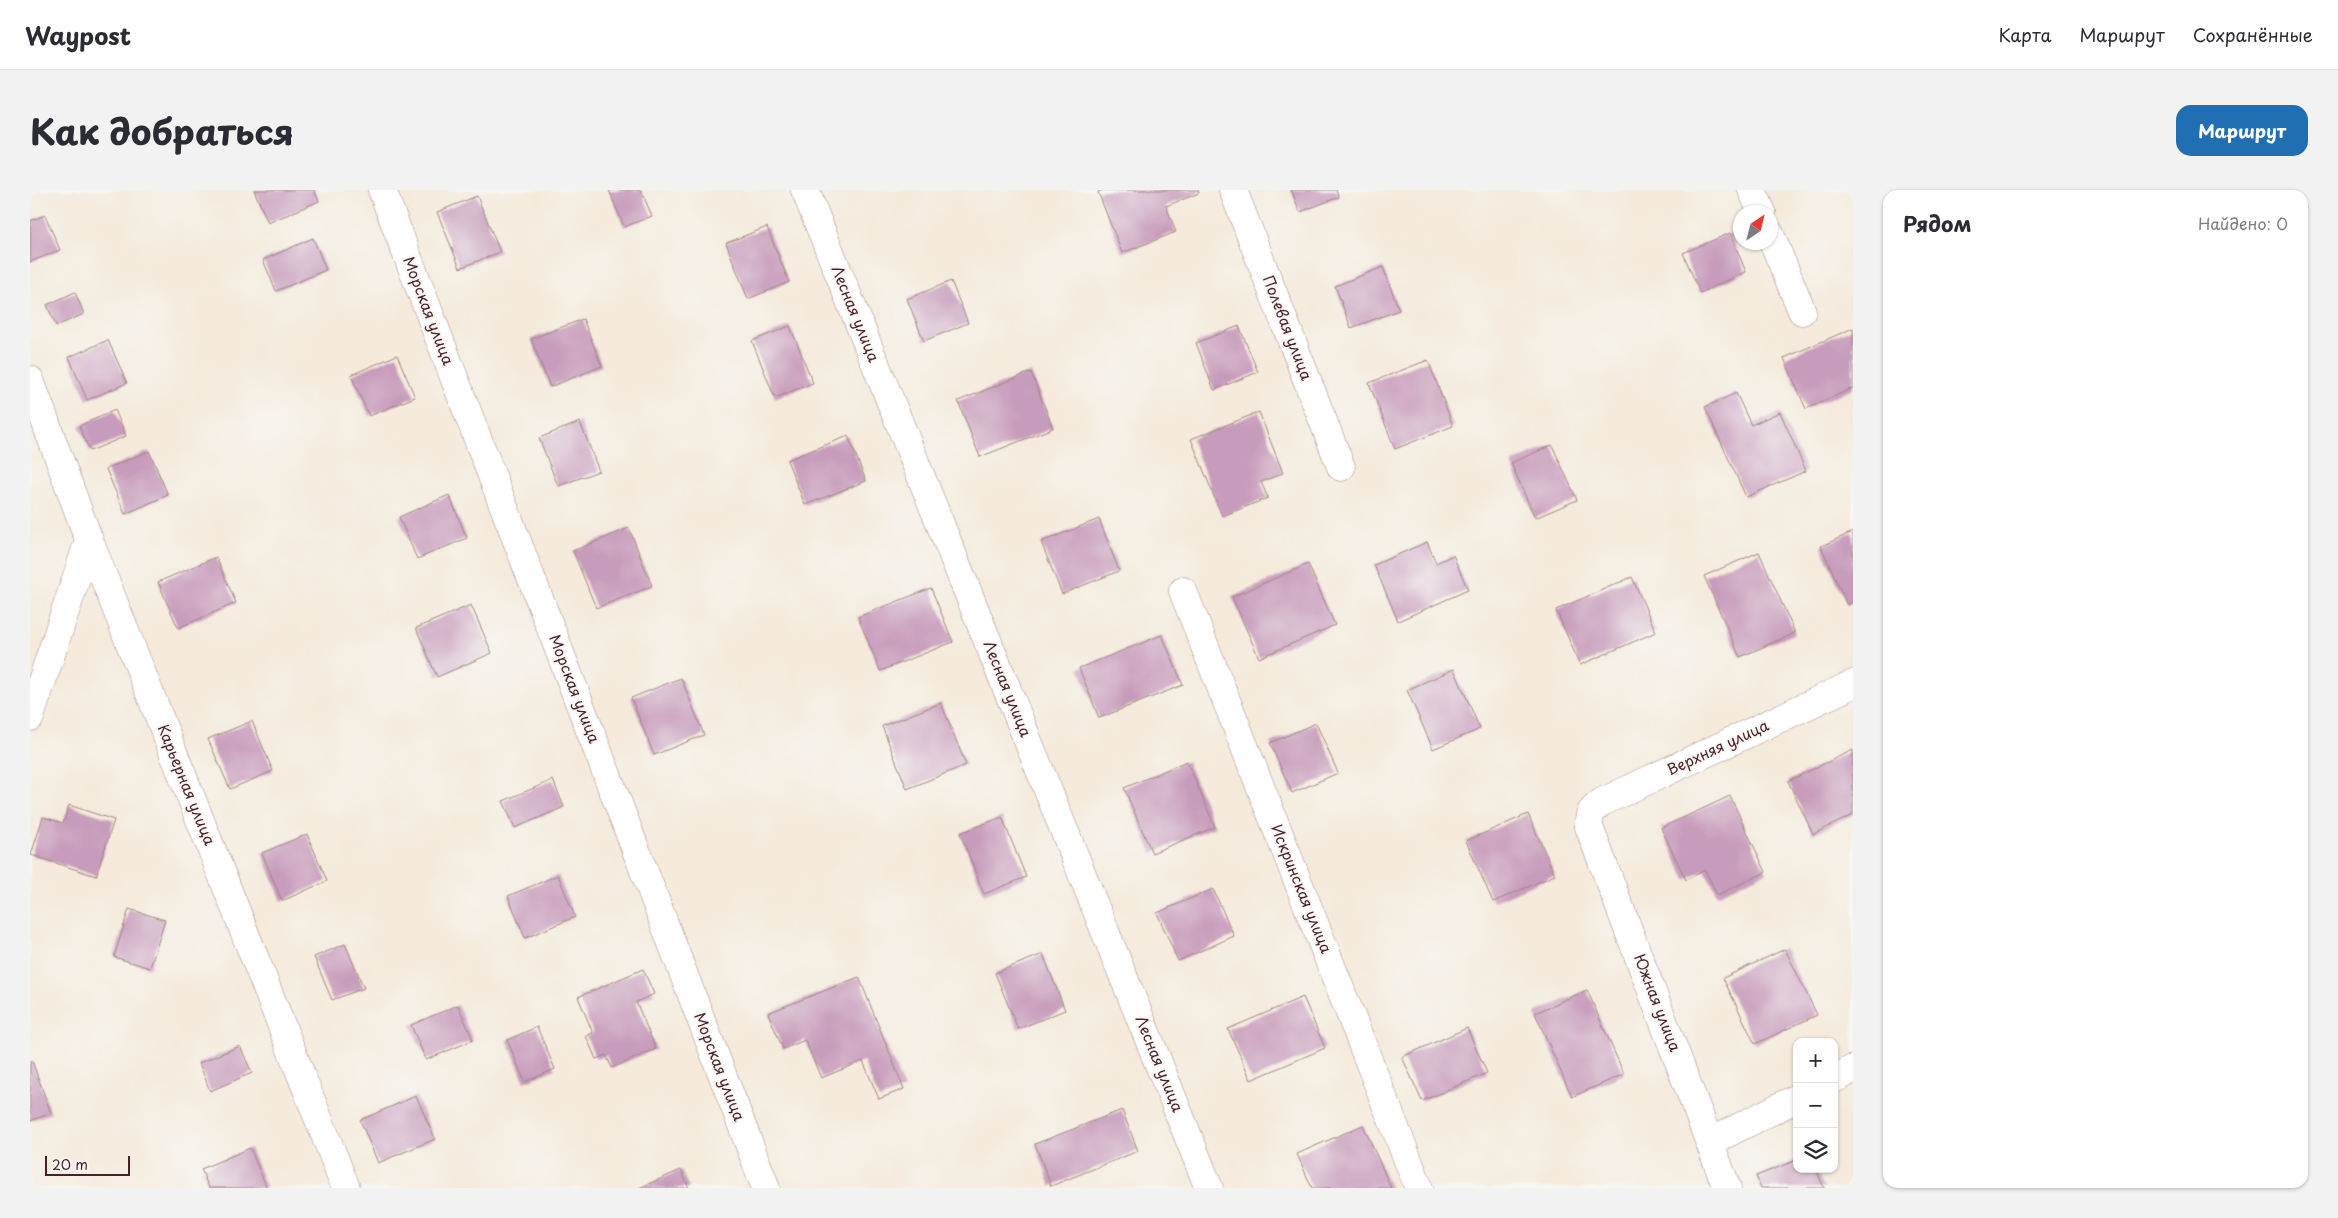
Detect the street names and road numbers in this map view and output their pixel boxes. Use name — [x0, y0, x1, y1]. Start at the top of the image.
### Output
street label: Морская улица — [398, 253, 461, 369]
street label: Лесная улица — [827, 262, 886, 366]
street label: Полевая улица — [1258, 272, 1319, 384]
street label: Морская улица — [544, 631, 607, 747]
street label: Лесная улица — [979, 637, 1038, 741]
street label: Верхняя улица — [1663, 713, 1773, 780]
street label: Карьерная улица — [153, 721, 222, 849]
street label: Искринская улица — [1266, 820, 1339, 957]
street label: Южная улица — [1629, 950, 1688, 1055]
street label: Морская улица — [689, 1009, 752, 1125]
street label: Лесная улица — [1131, 1012, 1190, 1116]

